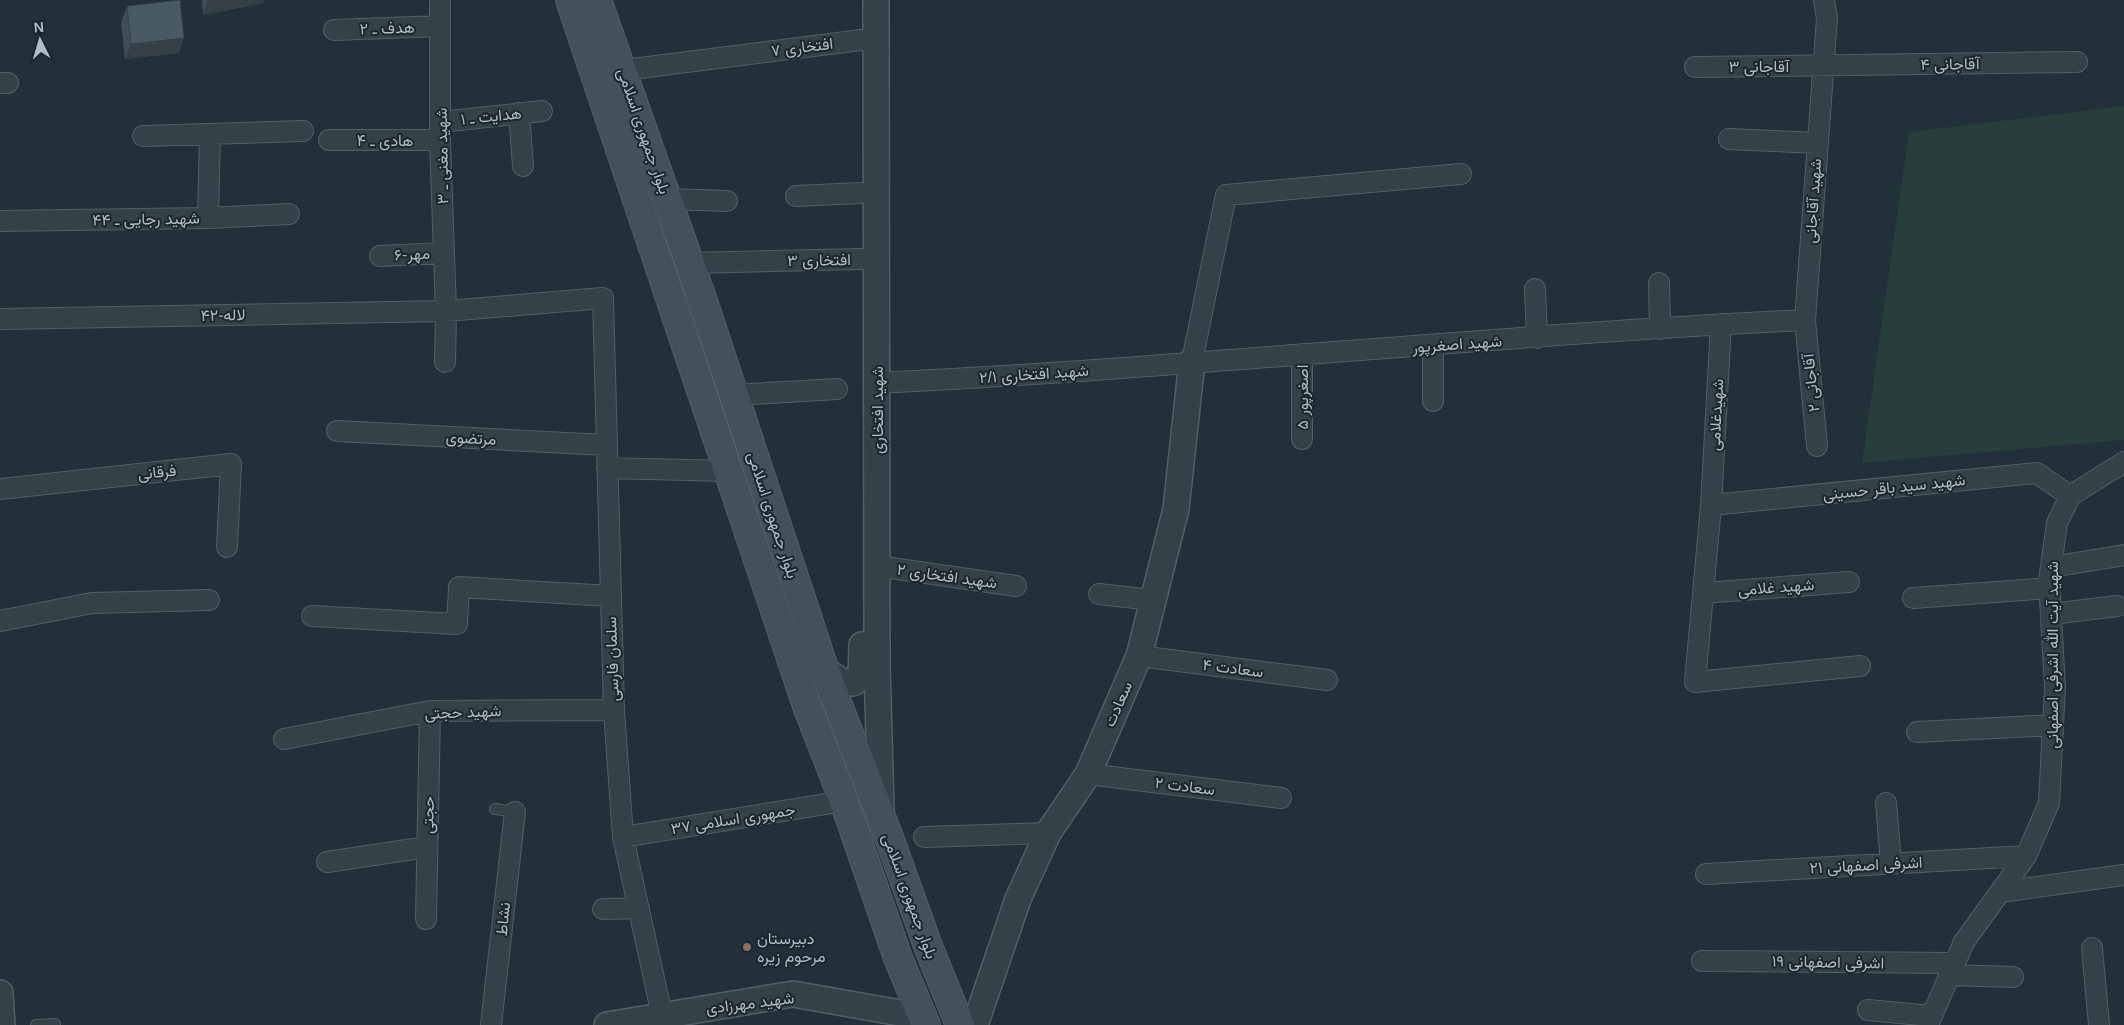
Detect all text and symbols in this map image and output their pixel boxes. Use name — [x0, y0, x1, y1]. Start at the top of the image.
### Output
north arrow — [15, 15, 65, 65]
text: N — [33, 19, 45, 35]
street label: هدف ـ ۲ — [359, 19, 415, 37]
street label: افتخاری ۷ — [770, 35, 834, 61]
street label: آقاجانی ۴ — [1920, 55, 1981, 75]
street label: آقاجانی ۳ — [1729, 58, 1791, 77]
street label: بلوار جمهوری اسلامی — [613, 66, 674, 197]
street label: هدایت ـ ۱ — [460, 104, 522, 129]
street label: شهید مغنی ـ ۳ — [433, 107, 453, 204]
street label: هادی ـ ۴ — [357, 132, 413, 151]
street label: شهید آقاجانی — [1802, 158, 1826, 244]
street label: شهید رجایی ـ ۴۴ — [92, 210, 200, 230]
street label: مهر-۶ — [394, 245, 430, 265]
street label: افتخاری ۳ — [787, 251, 851, 271]
street label: لاله-۴۲ — [200, 306, 246, 324]
street label: شهید اصغرپور — [1410, 332, 1503, 359]
street label: آقاجانی ۲ — [1799, 352, 1824, 413]
street label: شهید افتخاری ۲/۱ — [979, 362, 1090, 388]
street label: اصغرپور ۵ — [1294, 365, 1314, 429]
street label: شهید افتخاری — [869, 366, 888, 454]
street label: شهیدغلامی — [1706, 379, 1728, 452]
street label: مرتضوی — [445, 428, 497, 450]
street label: بلوار جمهوری اسلامی — [743, 450, 801, 581]
street label: فرقانی — [137, 462, 177, 484]
street label: شهید سید باقر حسینی — [1822, 471, 1966, 505]
street label: شهید افتخاری ۲ — [896, 561, 998, 593]
street label: شهید آیت الله اشرفی اصفهانی — [2043, 561, 2063, 749]
street label: شهید غلامی — [1737, 576, 1815, 600]
street label: سلمان فارسی — [602, 616, 624, 702]
street label: سعادت ۴ — [1202, 656, 1264, 680]
street label: سعادت — [1101, 679, 1135, 729]
street label: شهید حجتی — [424, 702, 502, 724]
street label: سعادت ۲ — [1154, 774, 1216, 798]
street label: حجتی — [419, 796, 439, 834]
street label: جمهوری اسلامی ۳۷ — [670, 801, 797, 839]
street label: بلوار جمهوری اسلامی — [878, 831, 941, 962]
street label: اشرفی اصفهانی ۲۱ — [1809, 854, 1923, 878]
street label: نشاط — [493, 901, 513, 937]
place label: دبیرستان مرحوم زیره — [757, 930, 826, 967]
marker: دبیرستان مرحوم زیره — [741, 941, 753, 953]
street label: اشرفی اصفهانی ۱۹ — [1772, 953, 1884, 973]
street label: شهید مهرزادی — [705, 989, 795, 1019]

